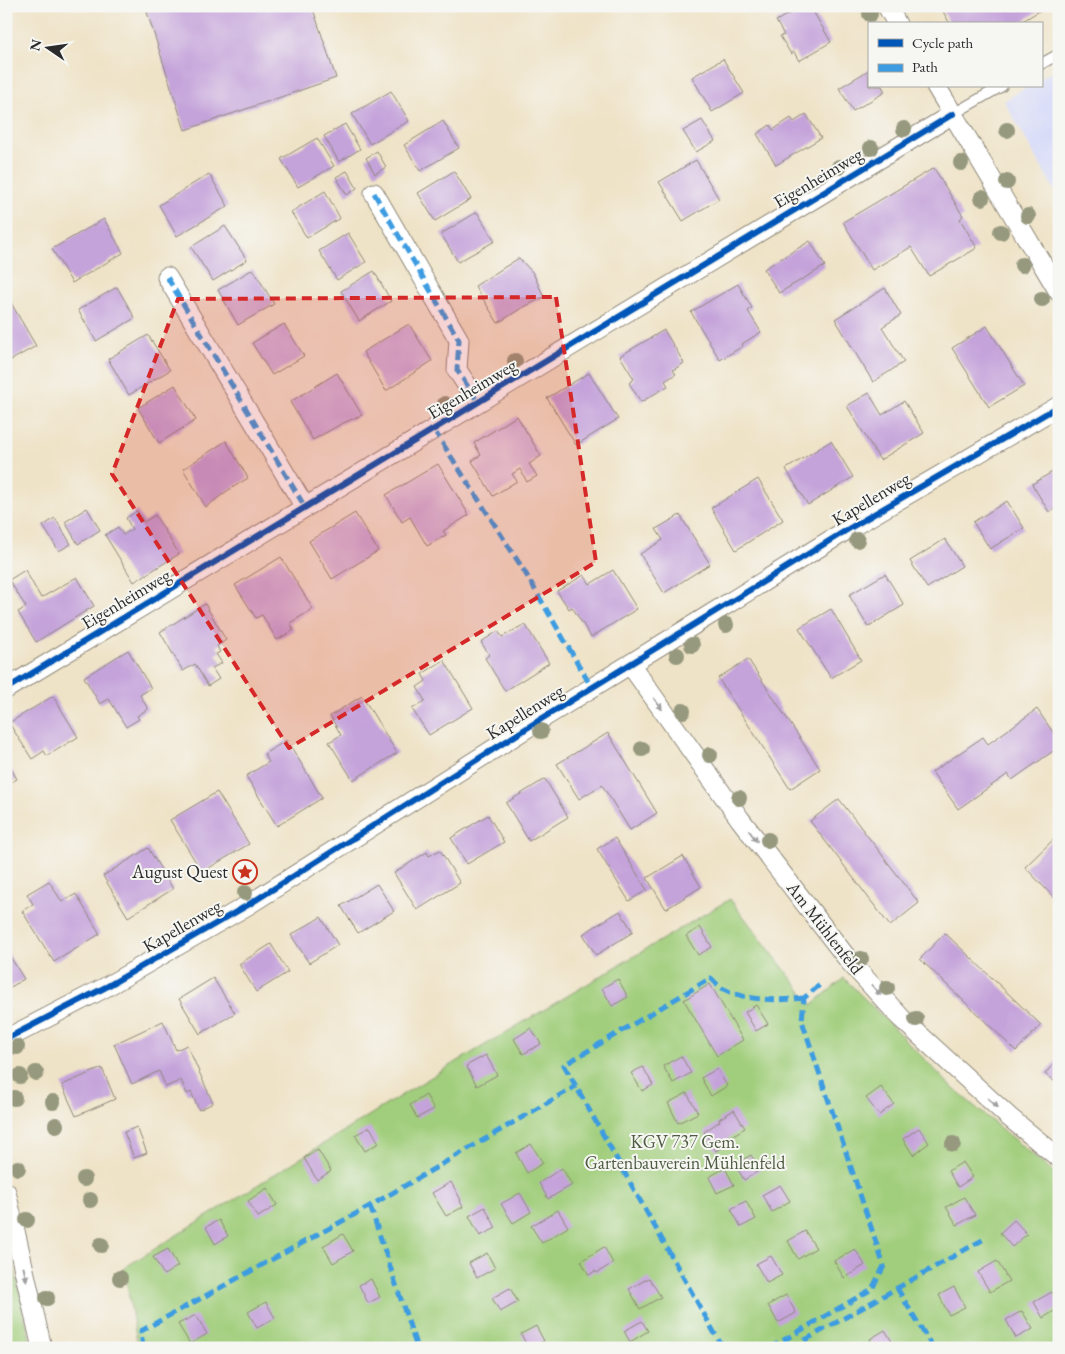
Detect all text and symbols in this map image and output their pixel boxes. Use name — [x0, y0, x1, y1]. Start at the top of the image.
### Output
north arrow — [22, 22, 72, 72]
legend — [868, 22, 1042, 88]
text: Cycle path — [912, 33, 974, 52]
text: N — [25, 37, 46, 53]
text: Path — [912, 57, 938, 76]
street label: Eigenheimweg — [769, 142, 867, 213]
street label: Eigenheimweg — [423, 353, 521, 424]
street label: Kapellenweg — [827, 466, 914, 531]
street label: Eigenheimweg — [77, 563, 175, 634]
street label: Kapellenweg — [482, 679, 568, 744]
one-way arrow — [653, 697, 663, 711]
one-way arrow — [748, 829, 759, 842]
place icon: August Quest — [232, 859, 258, 885]
place label: August Quest — [131, 860, 228, 883]
street label: Am Mühlenfeld — [781, 876, 869, 979]
street label: Kapellenweg — [138, 894, 225, 957]
one-way arrow — [870, 984, 882, 996]
one-way arrow — [987, 1097, 999, 1109]
park label: KGV 737 Gem. Gartenbauverein Mühlenfeld — [585, 1130, 786, 1174]
one-way arrow — [21, 1266, 29, 1282]

